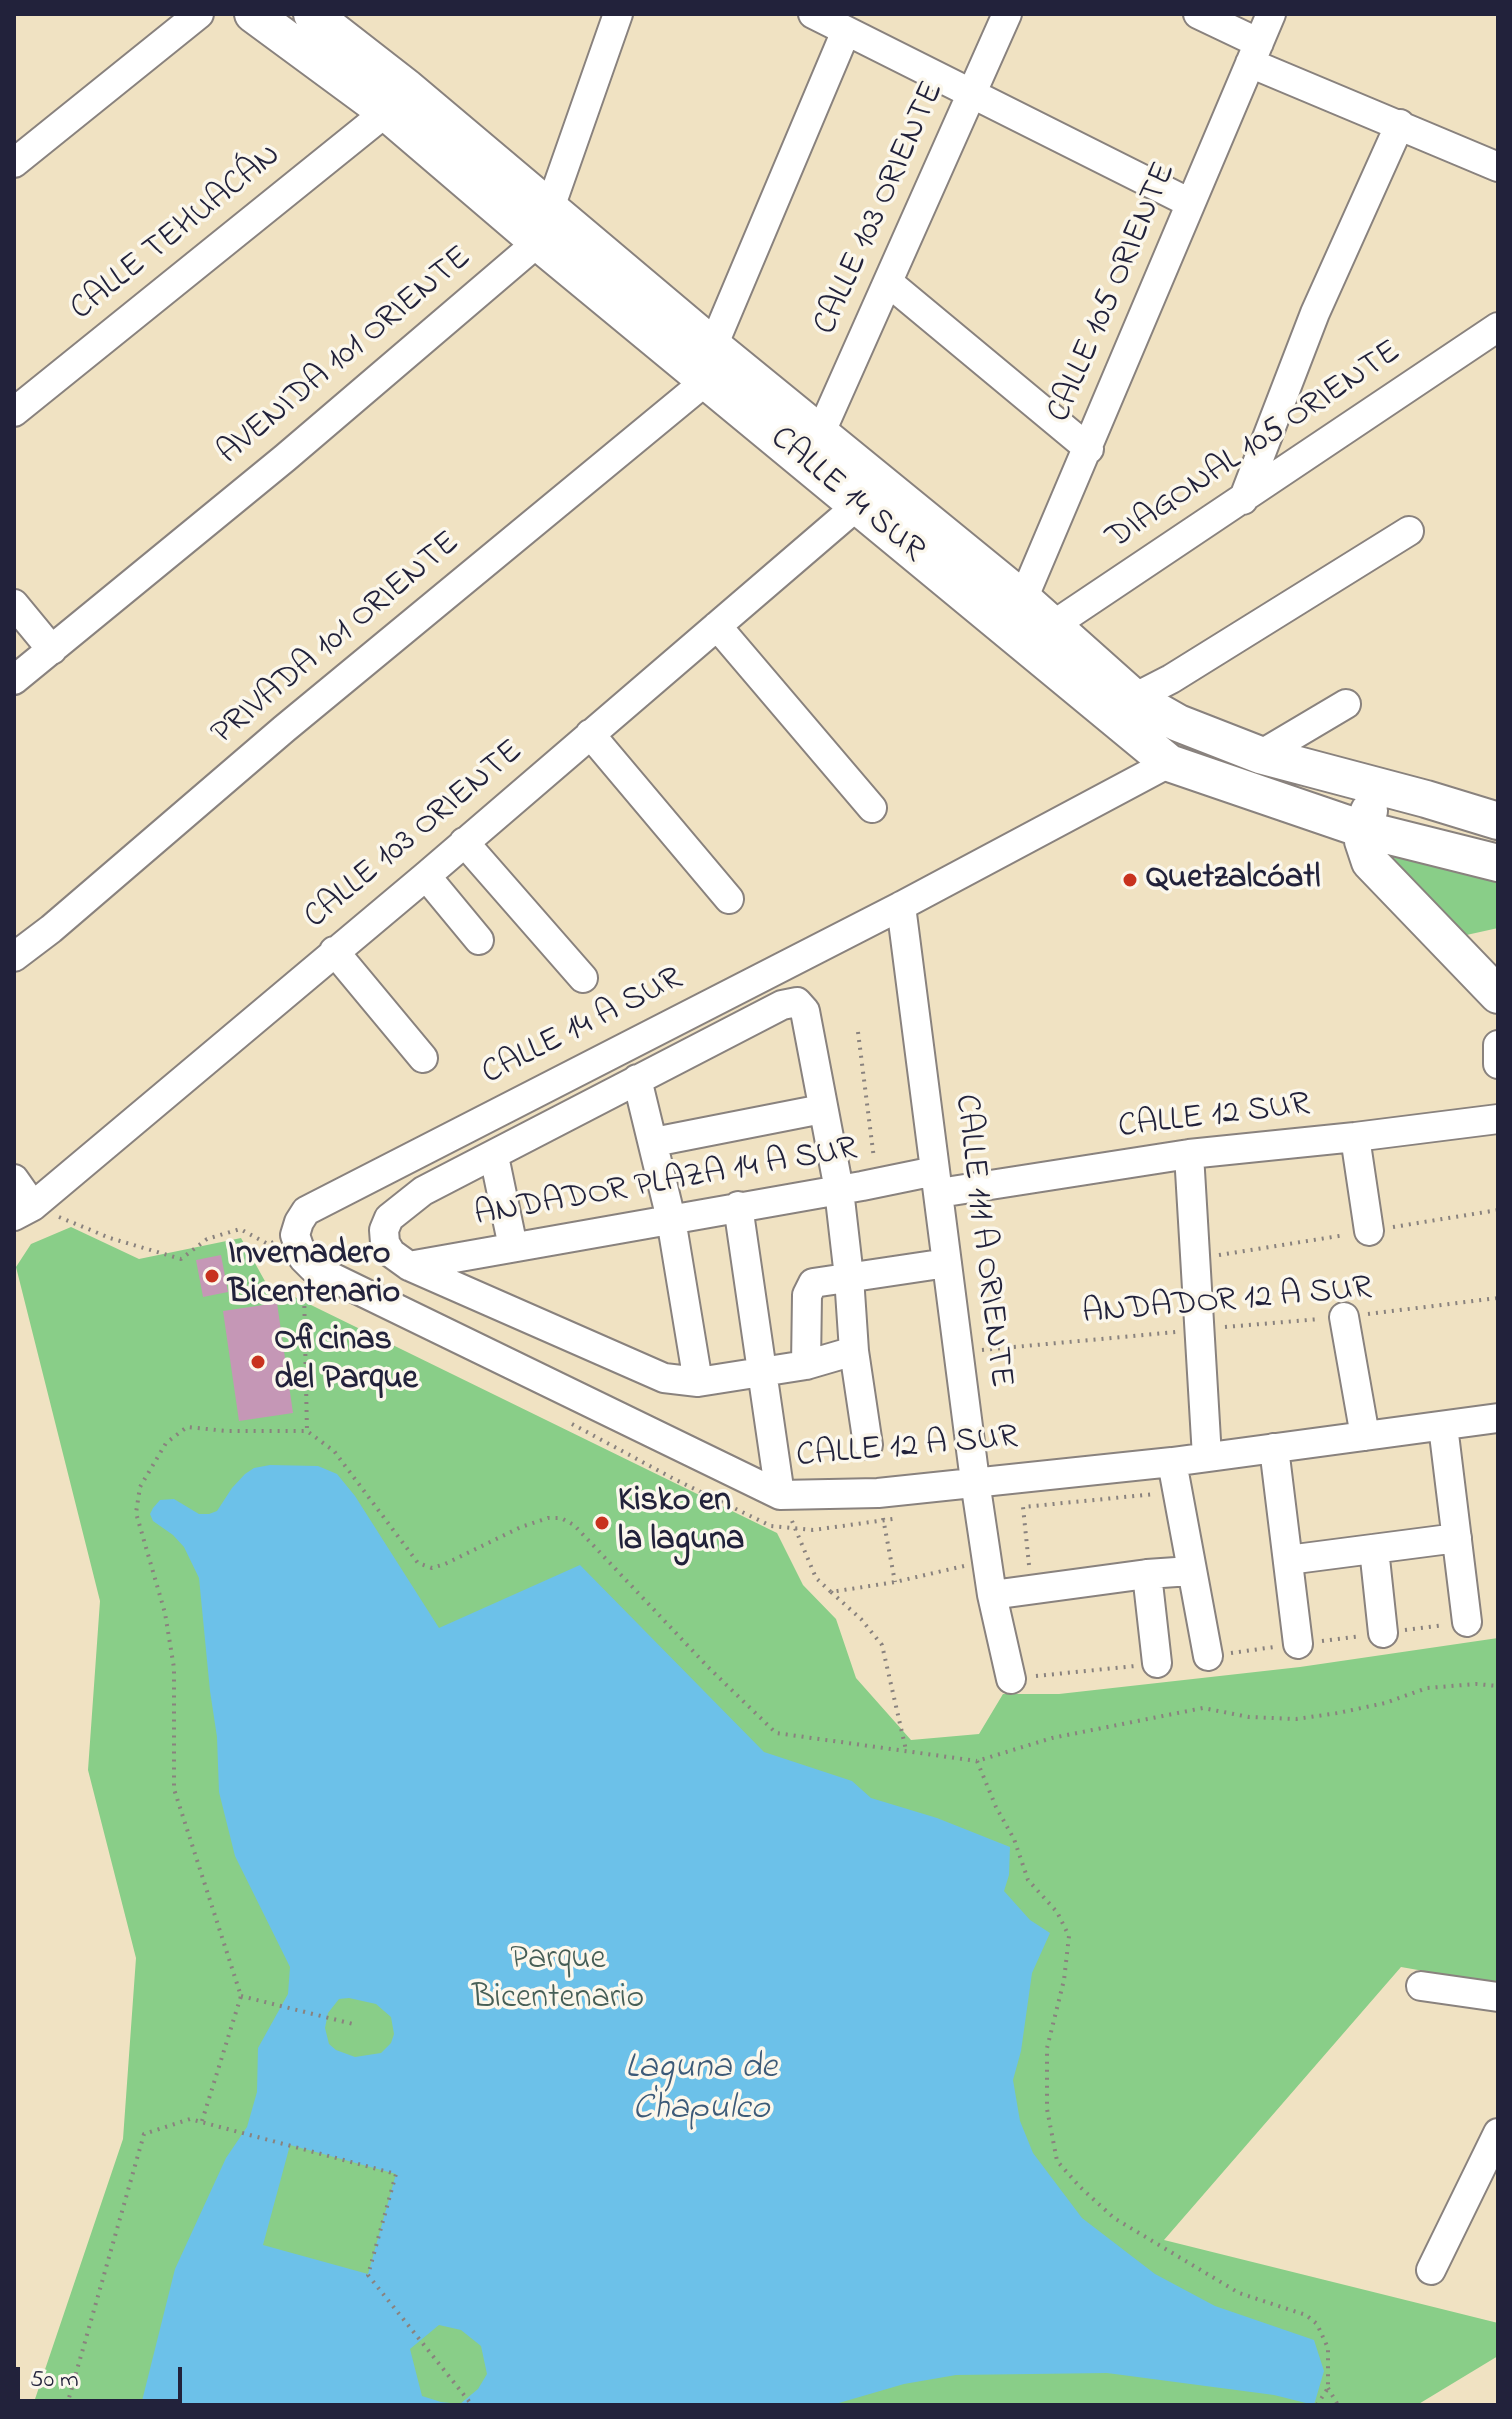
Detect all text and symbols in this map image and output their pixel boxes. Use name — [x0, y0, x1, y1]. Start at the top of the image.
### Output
street label: CALLE 103 ORIENTE — [807, 76, 955, 342]
street label: CALLE TEHUACÁN — [64, 137, 290, 331]
street label: CALLE 105 ORIENTE — [1041, 157, 1187, 429]
street label: AVENIDA 101 ORIENTE — [211, 239, 481, 475]
street label: DIAGONAL 105 ORIENTE — [1100, 333, 1410, 561]
street label: CALLE 14 SUR — [760, 420, 932, 572]
street label: PRIVADA 101 ORIENTE — [205, 524, 469, 756]
street label: CALLE 103 ORIENTE — [297, 733, 533, 939]
place label: Quetzalcóatl — [1146, 860, 1320, 900]
marker: Quetzalcóatl — [1121, 871, 1139, 889]
street label: CALLE 14 A SUR — [476, 960, 690, 1096]
street label: CALLE 12 SUR — [1116, 1086, 1312, 1150]
street label: CALLE 111 A ORIENTE — [943, 1092, 1019, 1390]
street label: ANDADOR PLAZA 14 A SUR — [472, 1130, 860, 1238]
place label: Invernadero Bicentenario — [228, 1236, 400, 1316]
marker: Invernadero Bicentenario — [203, 1267, 221, 1285]
street label: ANDADOR 12 A SUR — [1081, 1270, 1373, 1336]
place label: Oficinas del Parque — [274, 1322, 418, 1402]
marker: Oficinas del Parque — [249, 1353, 267, 1371]
street label: CALLE 12 A SUR — [795, 1419, 1019, 1479]
place label: Kisko en la laguna — [618, 1483, 744, 1562]
marker: Kisko en la laguna — [593, 1514, 611, 1532]
park label: Parque Bicentenario — [472, 1941, 644, 2020]
water label: Laguna de Chapulco — [625, 2048, 777, 2133]
scale bar — [20, 2351, 186, 2401]
text: 50 m — [30, 2363, 79, 2398]

